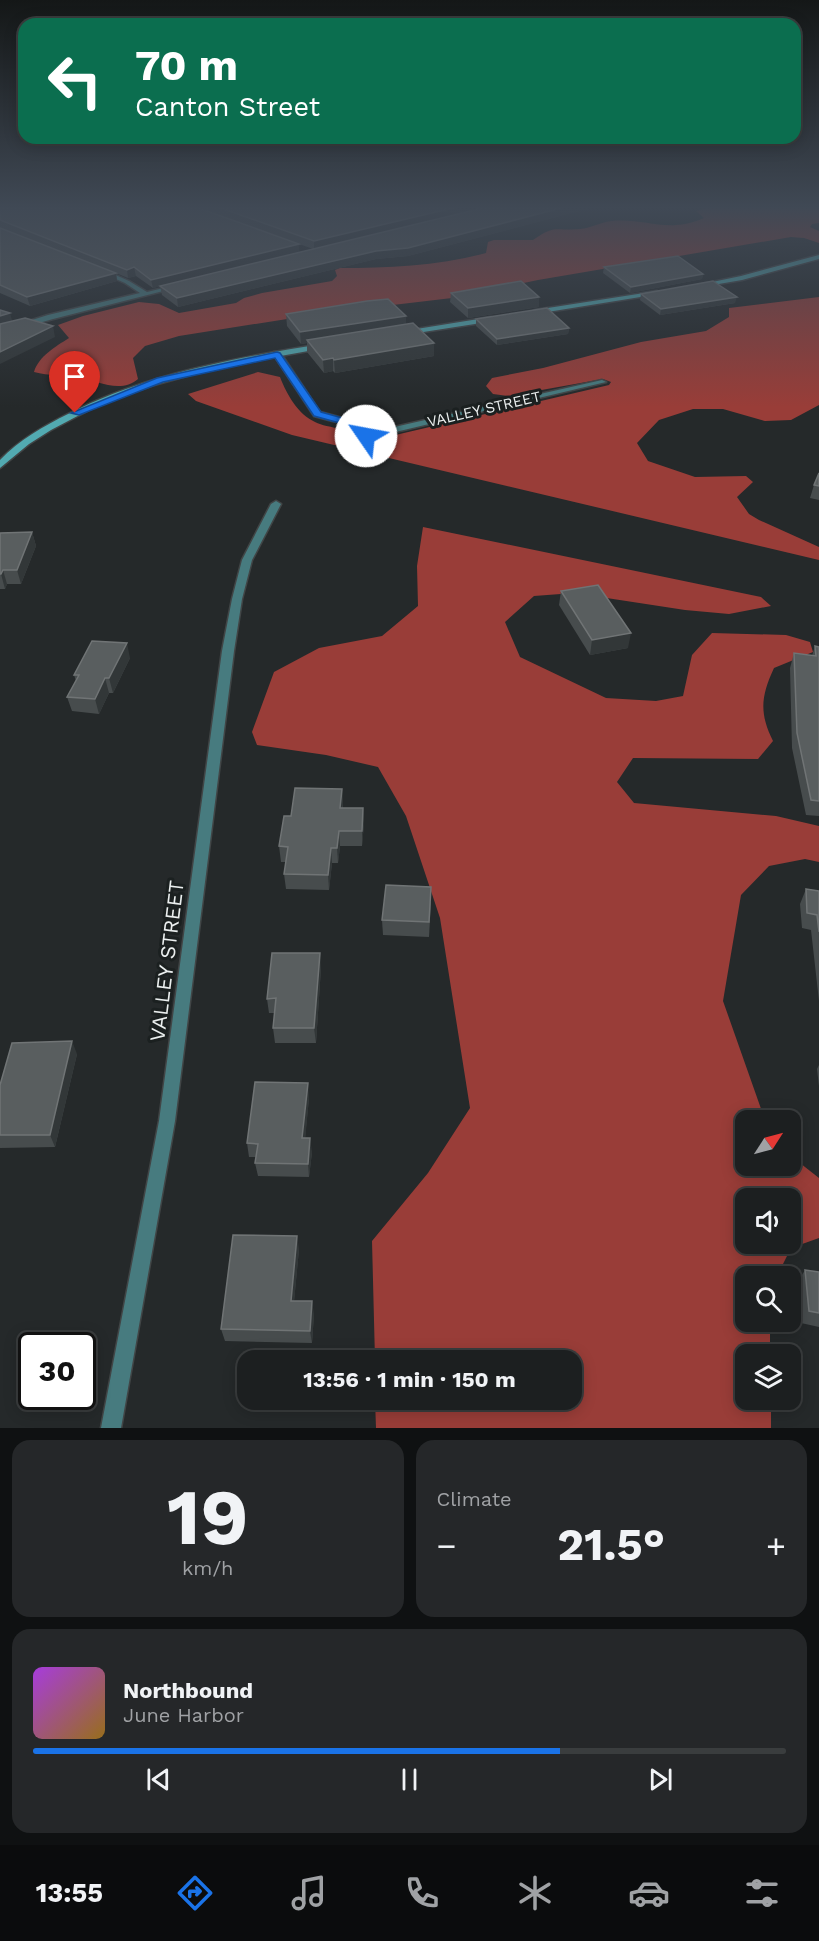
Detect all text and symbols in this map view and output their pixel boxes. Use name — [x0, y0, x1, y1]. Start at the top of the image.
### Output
text: 70 m — [135, 41, 238, 90]
icon: left — [36, 42, 114, 120]
text: Canton Street — [135, 91, 320, 123]
pin — [49, 351, 100, 413]
icon: arrive — [58, 360, 91, 393]
street label: VALLEY STREET — [426, 387, 542, 431]
position arrow — [334, 404, 398, 468]
street label: VALLEY STREET — [144, 879, 189, 1043]
north arrow — [735, 1110, 801, 1176]
map controls — [735, 1110, 801, 1410]
button: sound — [735, 1188, 801, 1254]
button: search — [735, 1266, 801, 1332]
speed limit sign: 30 — [18, 1332, 96, 1410]
button: layers — [735, 1344, 801, 1410]
text: 13:56 · 1 min · 150 m — [303, 1367, 516, 1392]
text: 19 — [167, 1471, 249, 1563]
text: Climate — [437, 1487, 512, 1511]
text: 21.5° — [557, 1518, 665, 1571]
text: − — [437, 1526, 456, 1565]
text: + — [766, 1526, 786, 1565]
text: km/h — [182, 1556, 234, 1580]
text: Northbound — [123, 1678, 253, 1703]
text: June Harbor — [123, 1703, 244, 1727]
icon: previous — [142, 1763, 175, 1796]
icon: pause — [393, 1763, 426, 1796]
icon: next — [644, 1763, 677, 1796]
icon: directions — [174, 1872, 216, 1914]
icon: music — [288, 1872, 330, 1914]
icon: phone — [401, 1872, 443, 1914]
icon: climate — [514, 1872, 556, 1914]
icon: car — [628, 1872, 670, 1914]
icon: filters — [741, 1872, 783, 1914]
text: 13:55 — [36, 1877, 103, 1909]

